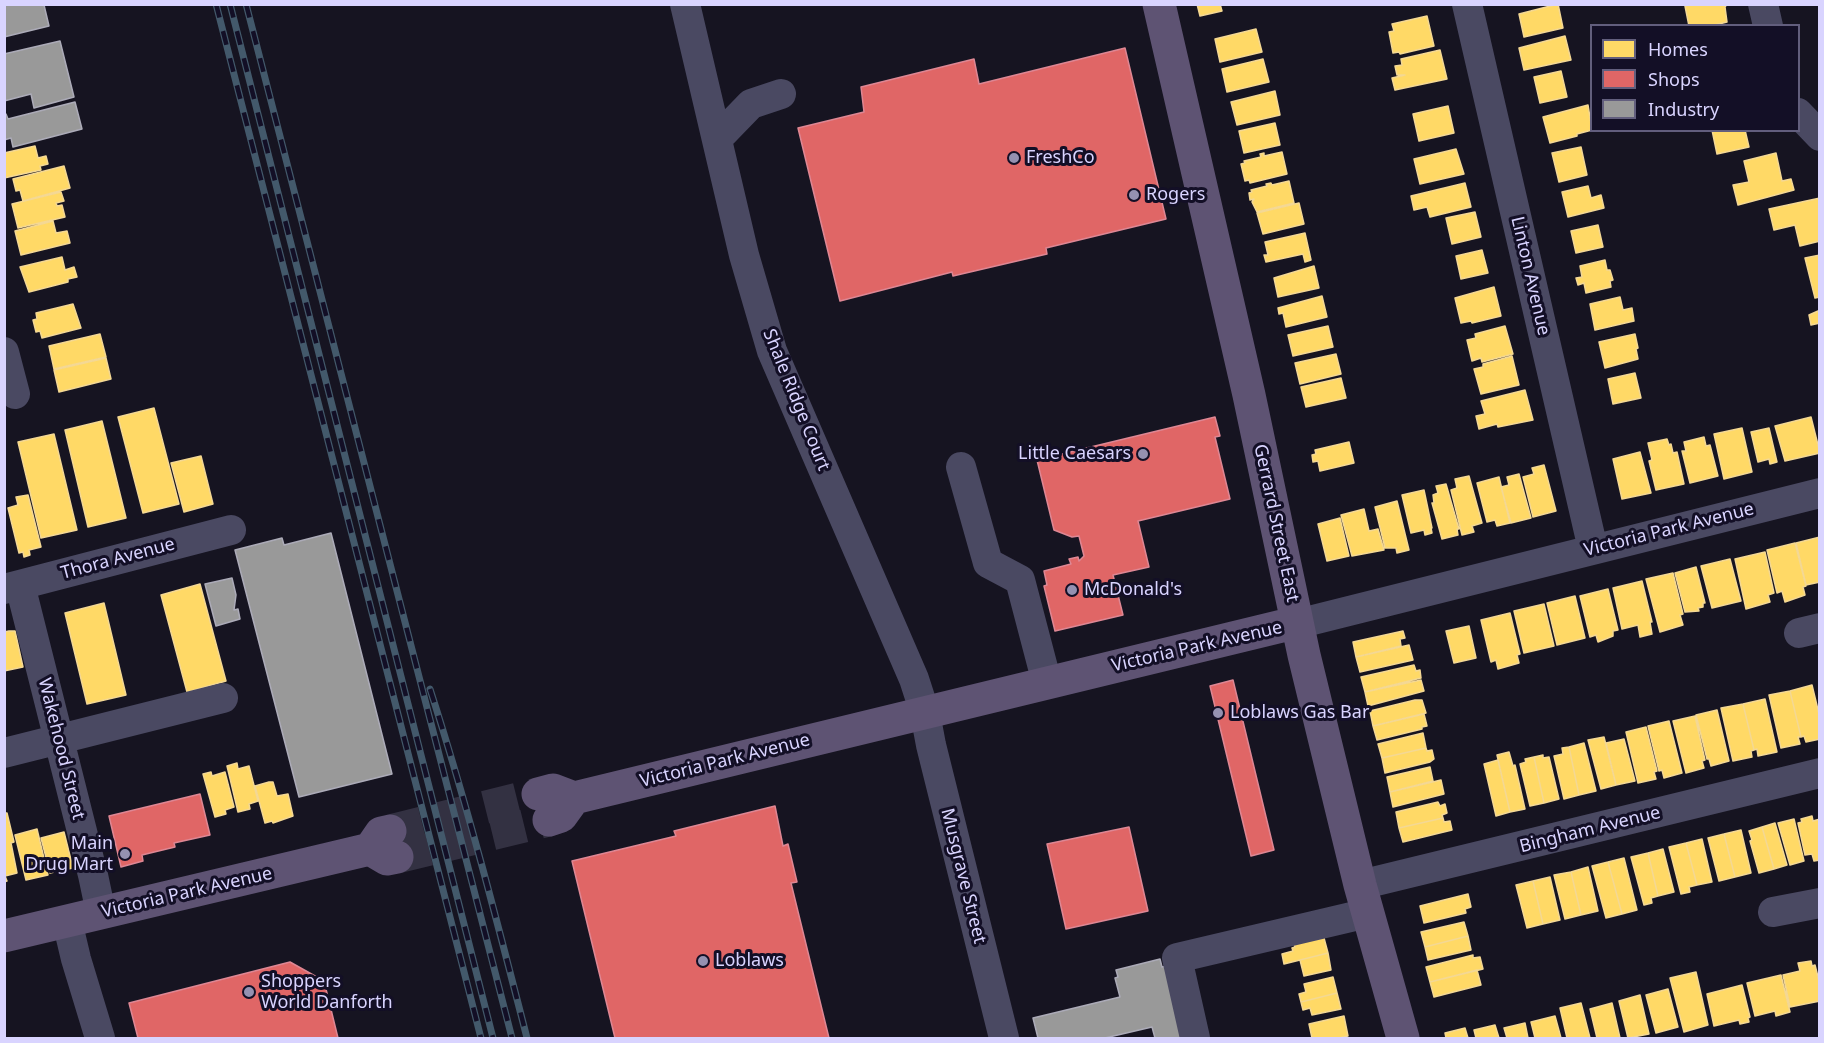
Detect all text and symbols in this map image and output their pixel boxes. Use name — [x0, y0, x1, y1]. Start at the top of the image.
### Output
legend — [1590, 24, 1800, 132]
text: Homes — [1648, 37, 1708, 61]
text: Shops — [1648, 67, 1700, 91]
text: Industry — [1648, 97, 1719, 121]
place label: FreshCo — [1026, 147, 1095, 169]
marker: FreshCo — [1007, 151, 1021, 165]
place label: Rogers — [1146, 184, 1205, 206]
marker: Rogers — [1127, 188, 1141, 202]
street label: Linton Avenue — [1506, 214, 1554, 338]
street label: Shale Ridge Court — [758, 326, 834, 474]
street label: Gerrard Street East — [1249, 442, 1303, 604]
place label: Little Caesars — [1018, 443, 1131, 465]
marker: Little Caesars — [1136, 447, 1150, 461]
street label: Victoria Park Avenue — [1582, 498, 1756, 562]
street label: Thora Avenue — [59, 533, 177, 585]
place label: McDonald's — [1084, 579, 1182, 601]
marker: McDonald's — [1065, 583, 1079, 597]
street label: Victoria Park Avenue — [1110, 617, 1284, 677]
street label: Wakehood Street — [33, 676, 89, 822]
place label: Loblaws Gas Bar — [1230, 702, 1369, 724]
marker: Loblaws Gas Bar — [1211, 706, 1225, 720]
street label: Victoria Park Avenue — [638, 729, 812, 793]
street label: Bingham Avenue — [1517, 802, 1663, 858]
street label: Musgrave Street — [936, 806, 990, 946]
place label: Main Drug Mart — [25, 833, 113, 876]
marker: Main Drug Mart — [118, 847, 132, 861]
street label: Victoria Park Avenue — [100, 863, 274, 923]
place label: Loblaws — [715, 950, 784, 972]
marker: Loblaws — [696, 954, 710, 968]
place label: Shoppers World Danforth — [261, 971, 393, 1014]
marker: Shoppers World Danforth — [242, 985, 256, 999]

